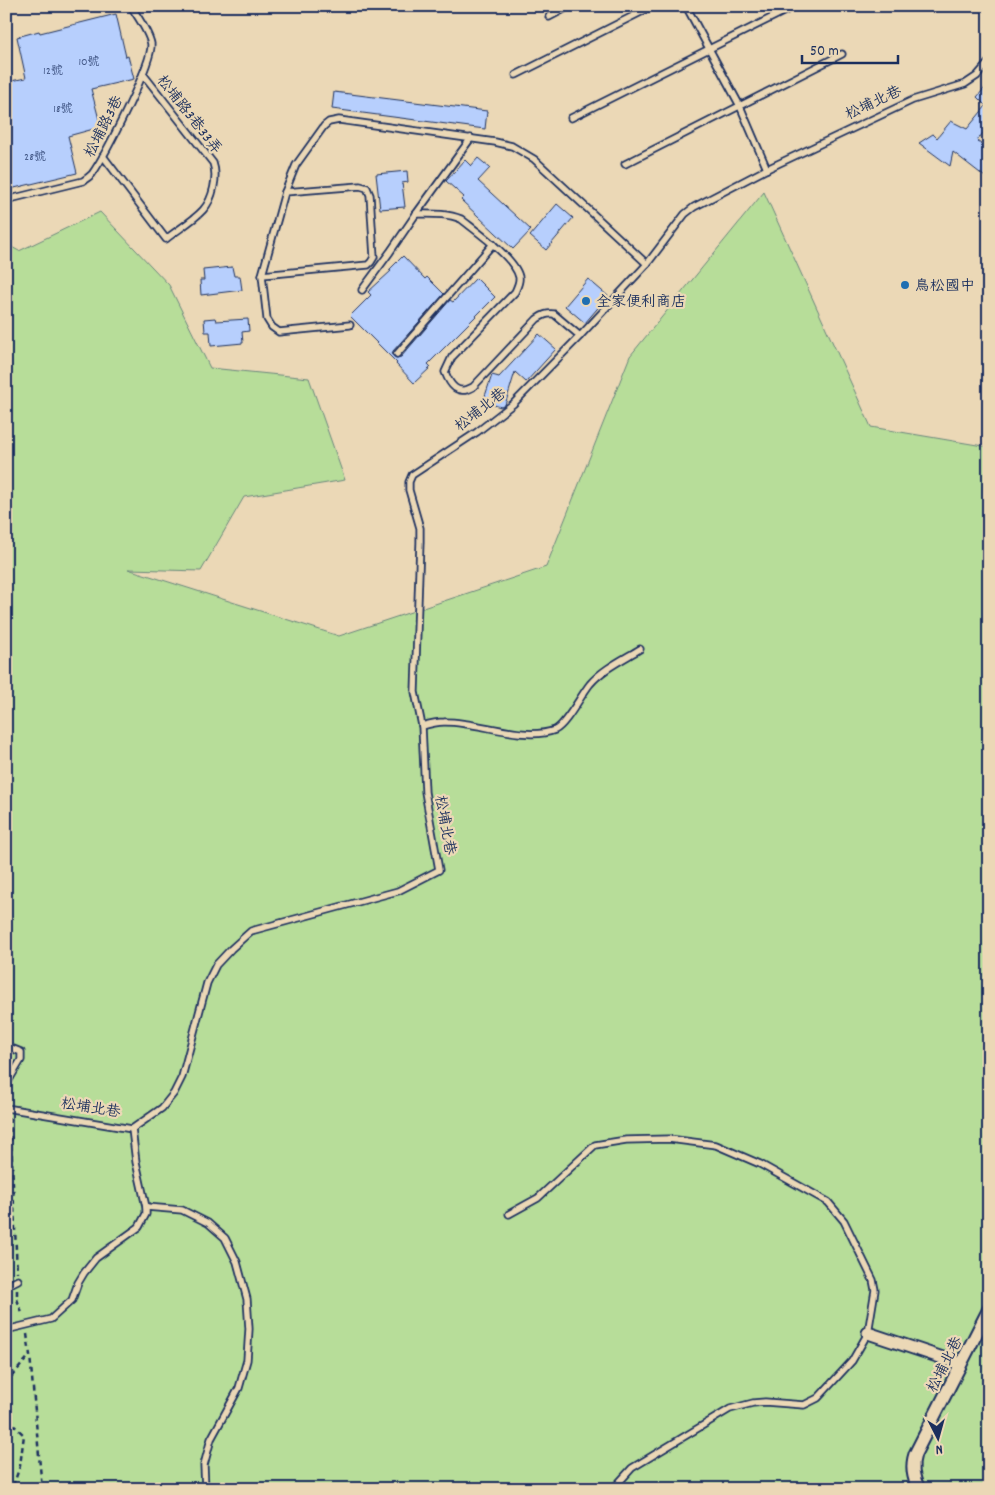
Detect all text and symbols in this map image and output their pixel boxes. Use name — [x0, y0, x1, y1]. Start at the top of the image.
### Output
scale bar — [802, 32, 899, 64]
text: 50 m — [810, 41, 839, 63]
house number: 10號 — [78, 54, 100, 71]
house number: 12號 — [43, 63, 63, 80]
street label: 松埔路3巷33弄 — [151, 71, 226, 159]
street label: 松埔北巷 — [842, 81, 906, 126]
street label: 松埔路3巷 — [80, 92, 130, 162]
house number: 18號 — [53, 101, 73, 118]
house number: 28號 — [24, 149, 46, 166]
place label: 鳥松國中 — [915, 276, 975, 298]
marker: 鳥松國中 — [899, 279, 911, 291]
place label: 全家便利商店 — [596, 292, 686, 314]
marker: 全家便利商店 — [580, 295, 592, 307]
street label: 松埔北巷 — [451, 383, 512, 438]
street label: 松埔北巷 — [428, 794, 460, 857]
street label: 松埔北巷 — [59, 1093, 122, 1125]
street label: 松埔北巷 — [922, 1333, 969, 1397]
north arrow — [912, 1412, 962, 1462]
text: N — [935, 1439, 944, 1459]

